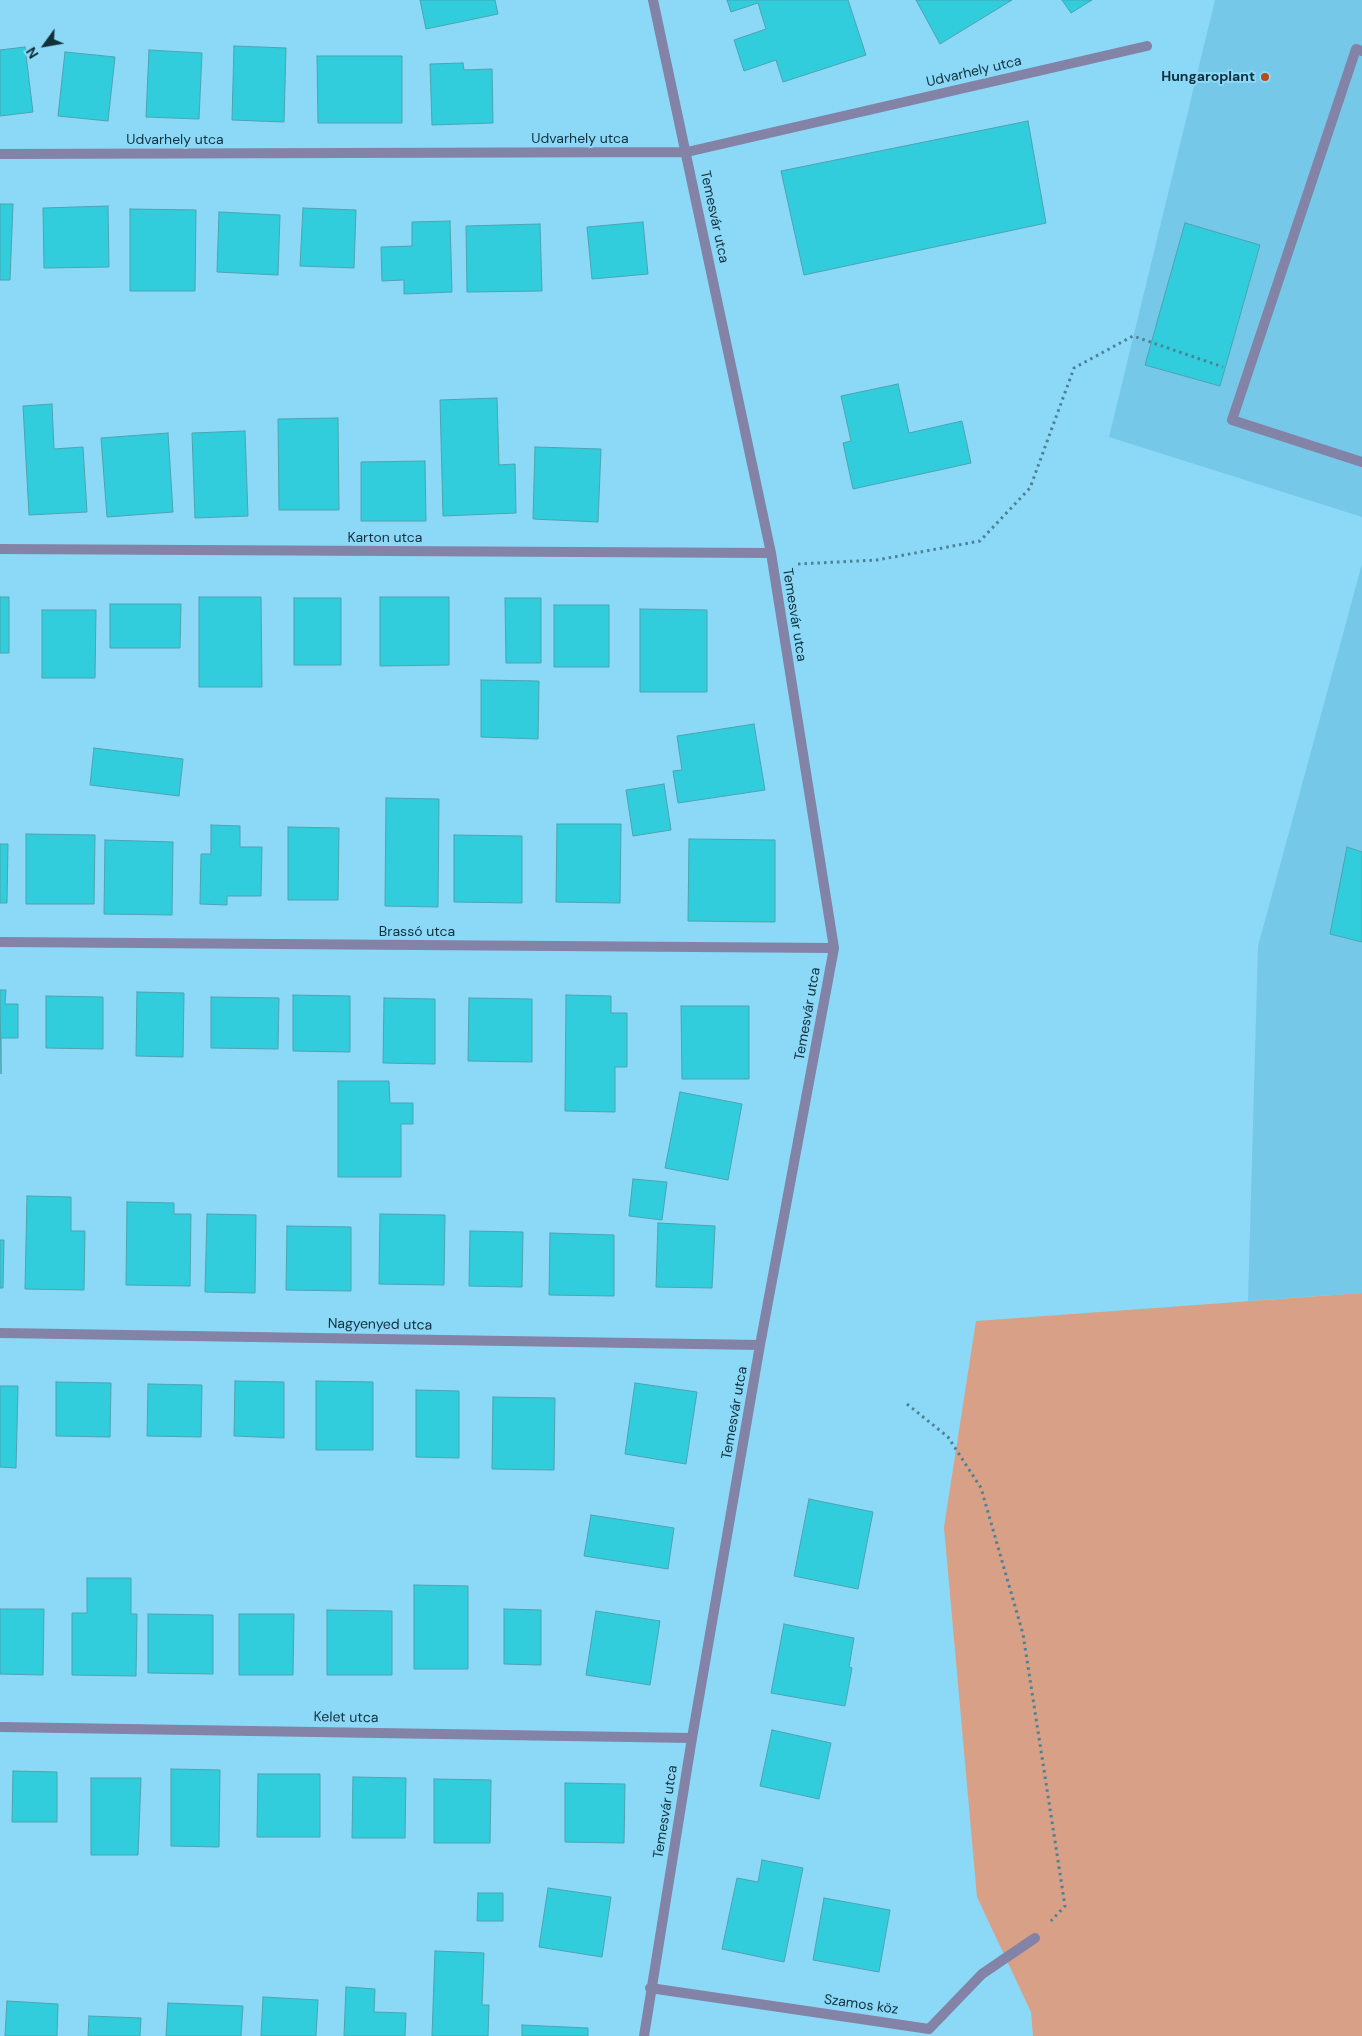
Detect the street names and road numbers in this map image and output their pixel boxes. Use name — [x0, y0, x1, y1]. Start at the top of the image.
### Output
street label: Udvarhely utca — [925, 53, 1023, 91]
street label: Udvarhely utca — [531, 131, 629, 147]
street label: Udvarhely utca — [126, 132, 224, 148]
street label: Temesvár utca — [696, 169, 732, 265]
street label: Karton utca — [348, 530, 422, 546]
street label: Temesvár utca — [778, 567, 810, 663]
street label: Brassó utca — [379, 924, 455, 940]
street label: Temesvár utca — [792, 966, 824, 1062]
street label: Nagyenyed utca — [328, 1316, 432, 1334]
street label: Temesvár utca — [719, 1365, 751, 1461]
street label: Kelet utca — [314, 1709, 378, 1727]
street label: Temesvár utca — [650, 1764, 682, 1860]
street label: Szamos köz — [823, 1991, 899, 2019]

